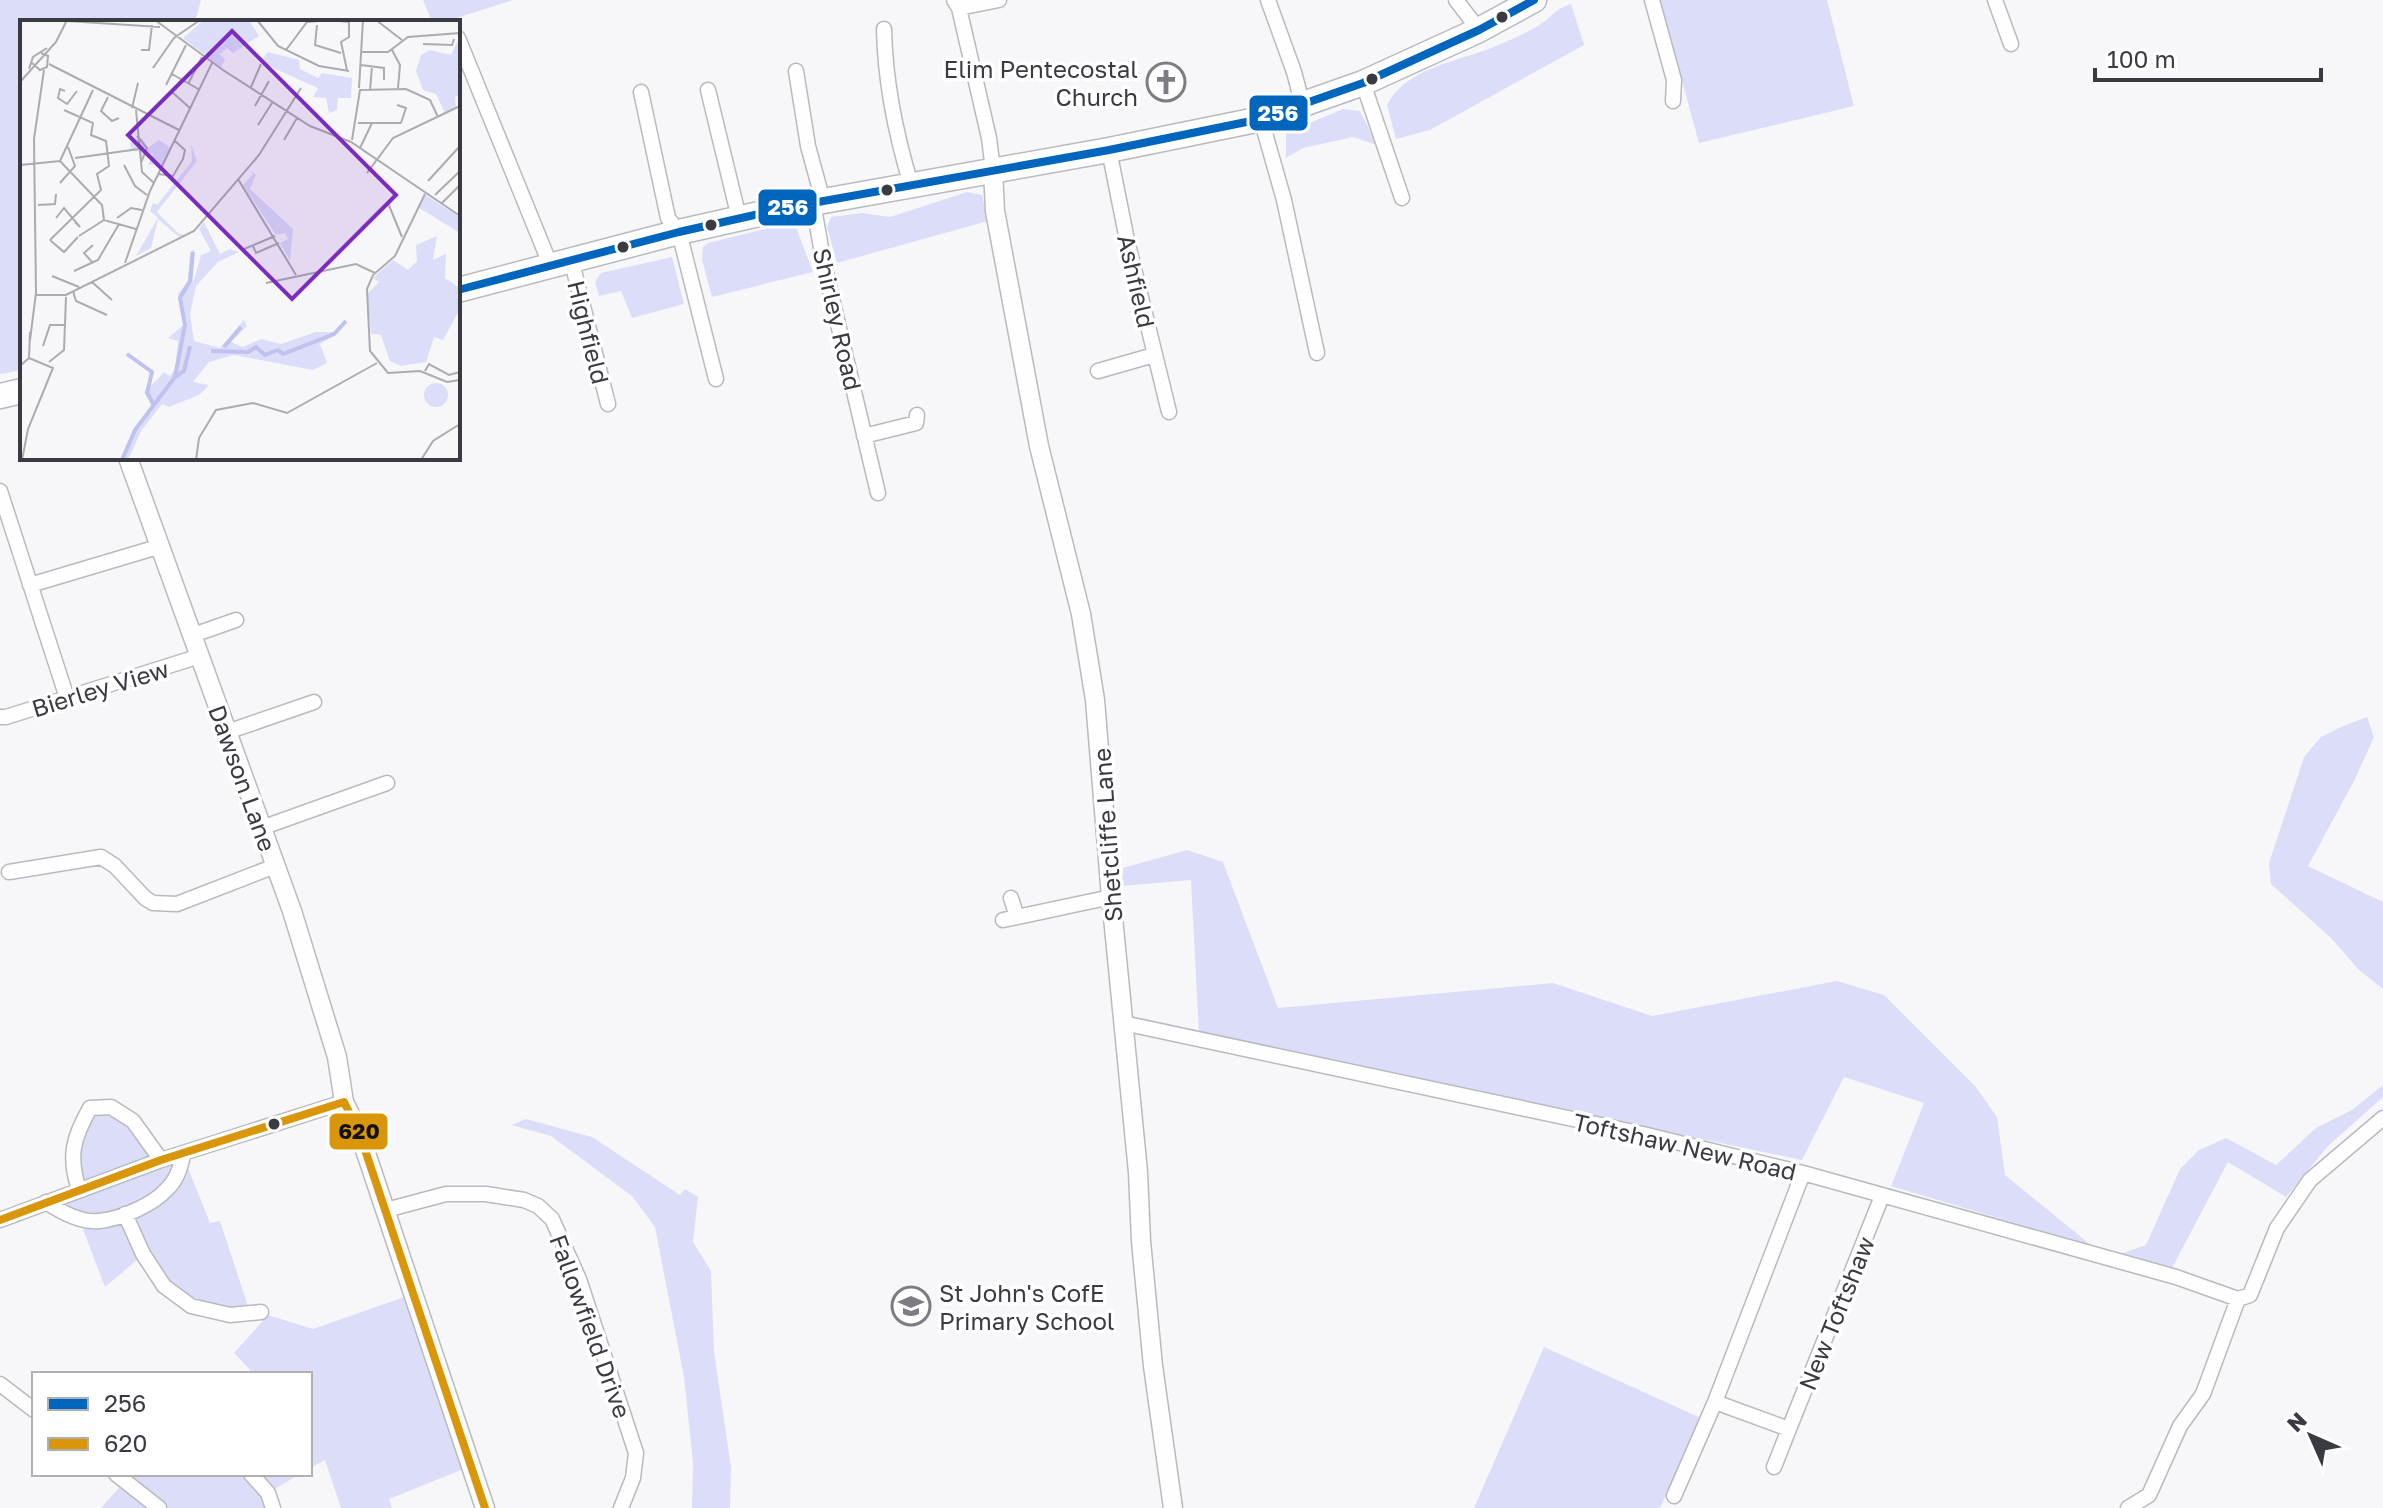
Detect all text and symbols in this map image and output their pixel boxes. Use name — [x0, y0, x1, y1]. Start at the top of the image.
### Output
unlabelled marker — [1494, 9, 1510, 25]
inset map — [20, 20, 460, 460]
scale bar — [2095, 32, 2321, 82]
text: 100 m — [2107, 44, 2176, 73]
place label: Elim Pentecostal Church — [944, 54, 1138, 111]
church icon: Elim Pentecostal Church — [1145, 61, 1187, 103]
unlabelled marker — [1364, 71, 1380, 87]
line badge: 256 — [1248, 94, 1309, 132]
text: 256 — [1258, 99, 1298, 126]
unlabelled marker — [879, 182, 895, 198]
line badge: 256 — [757, 188, 818, 227]
text: 256 — [768, 193, 808, 220]
unlabelled marker — [703, 217, 719, 233]
street label: Ashfield — [1112, 232, 1162, 330]
unlabelled marker — [615, 239, 631, 255]
street label: Shirley Road — [808, 245, 868, 393]
street label: Highfield — [562, 277, 616, 387]
street label: Bierley View — [28, 653, 172, 723]
street label: Dawson Lane — [203, 701, 283, 855]
street label: Shetcliffe Lane — [1086, 747, 1128, 923]
street label: Toftshaw New Road — [1571, 1106, 1799, 1186]
line badge: 620 — [328, 1112, 389, 1151]
unlabelled marker — [266, 1116, 282, 1132]
text: 620 — [338, 1117, 380, 1144]
street label: Fallowfield Drive — [544, 1230, 638, 1422]
street label: New Toftshaw — [1792, 1232, 1880, 1394]
place label: St John's CofE Primary School — [939, 1278, 1115, 1335]
school or university icon: St John's CofE Primary School — [890, 1285, 932, 1327]
legend — [32, 1372, 312, 1476]
text: 256 — [104, 1388, 146, 1417]
north arrow — [2271, 1396, 2351, 1476]
text: N — [2281, 1406, 2312, 1437]
text: 620 — [104, 1428, 147, 1457]

